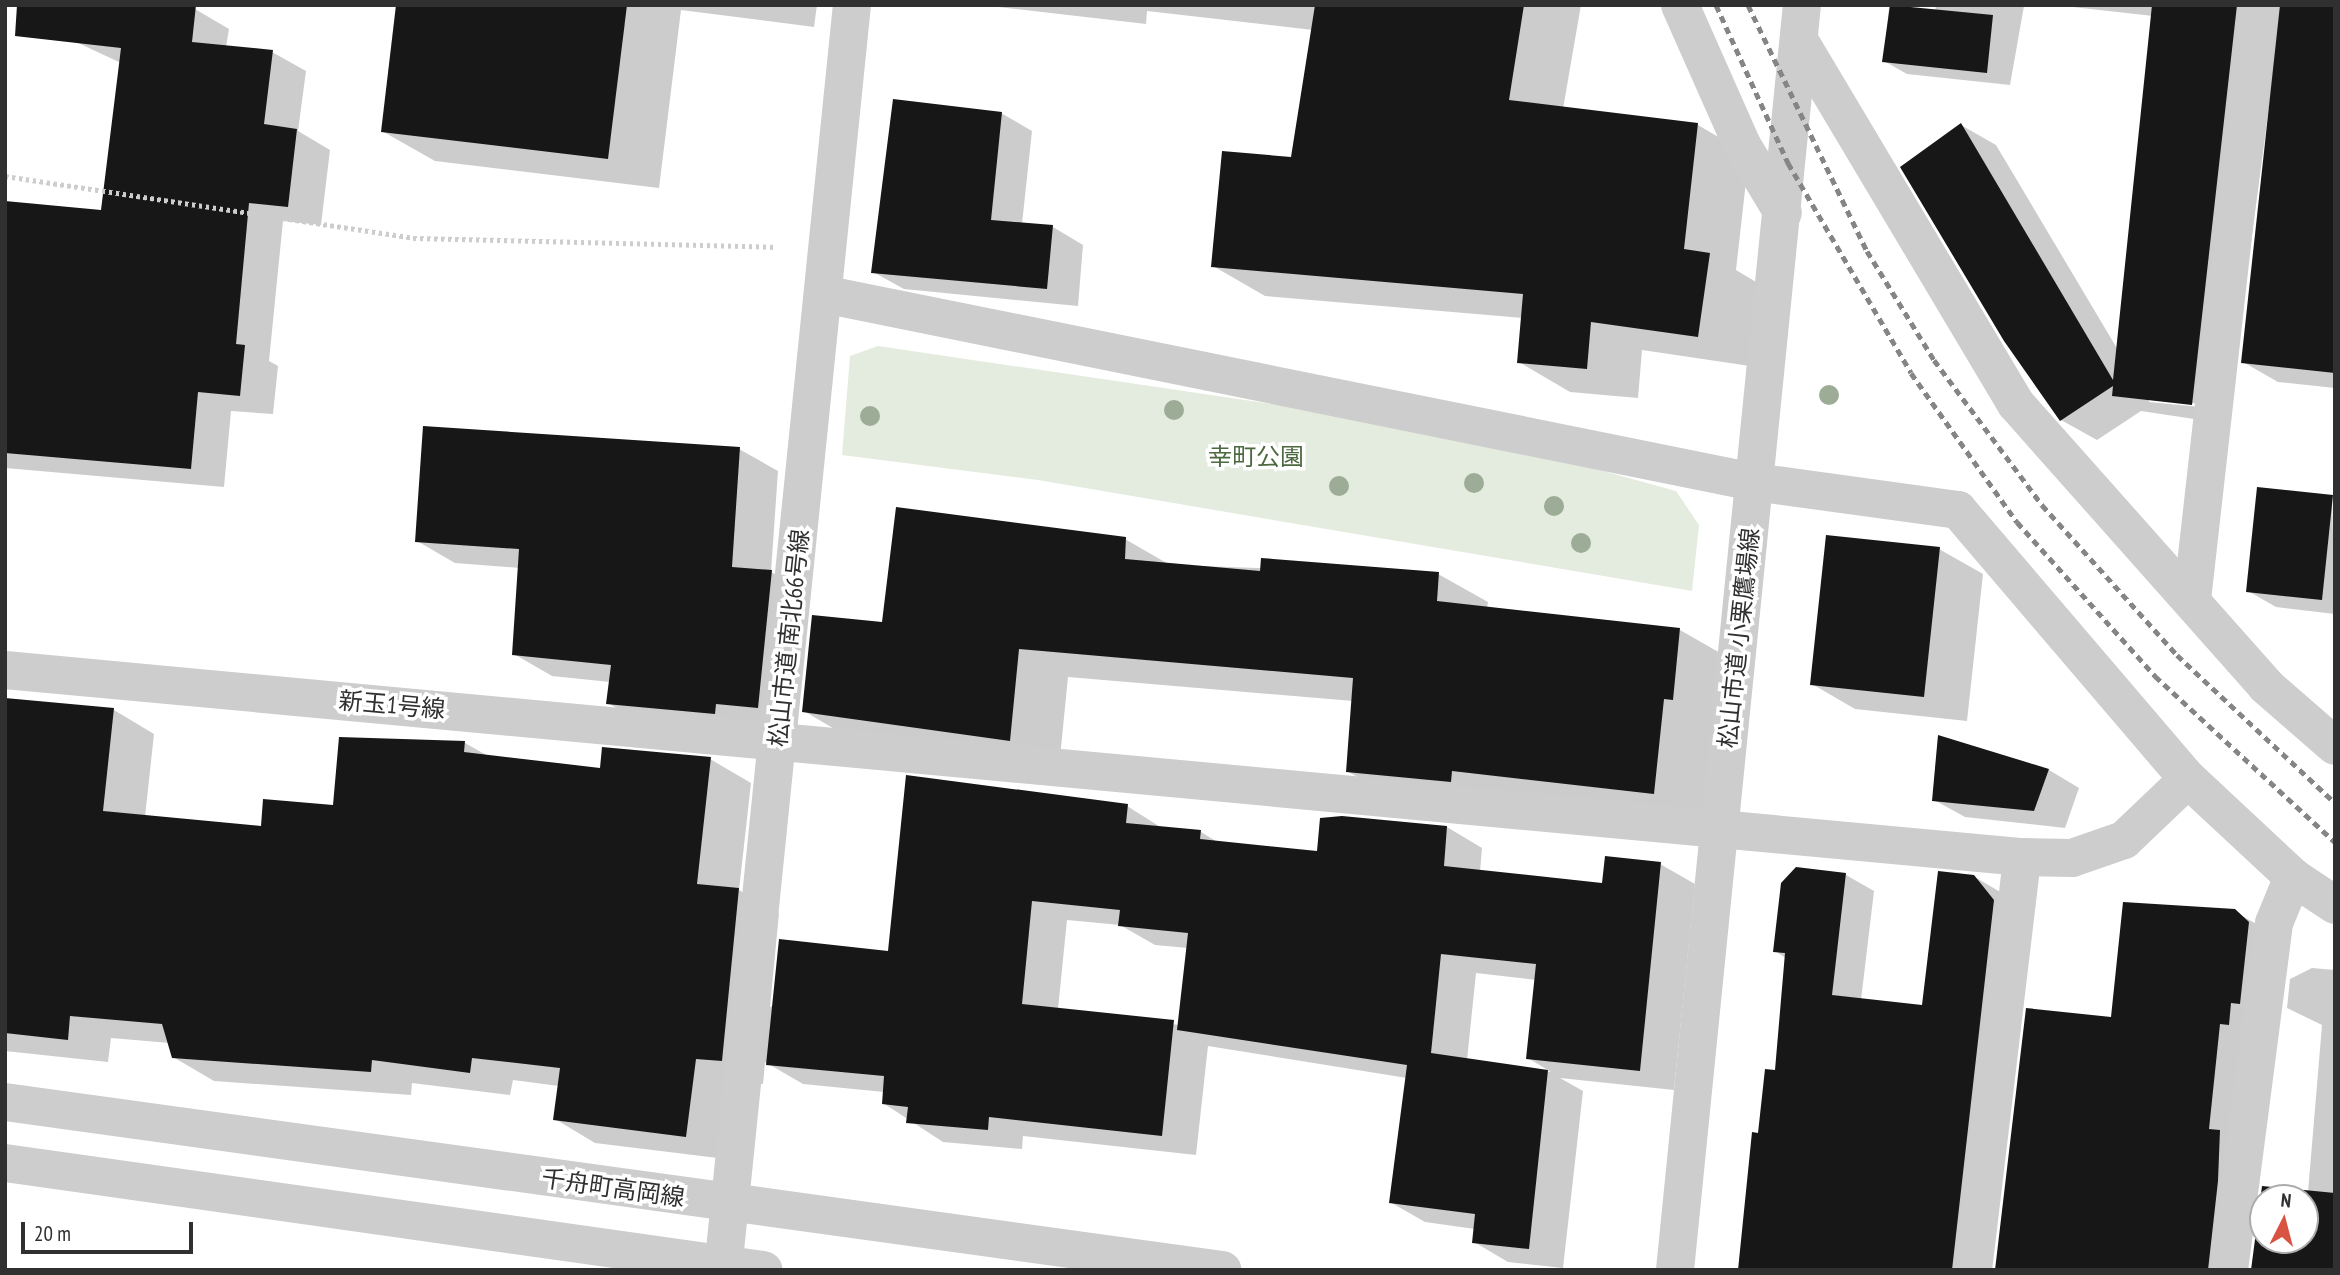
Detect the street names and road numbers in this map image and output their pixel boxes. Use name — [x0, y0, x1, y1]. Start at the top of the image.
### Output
street label: 松山市道 小栗鷹場線 — [1713, 527, 1765, 749]
street label: 松山市道 南北66号線 — [763, 528, 815, 748]
street label: 新玉1号線 — [338, 686, 446, 724]
street label: 千舟町高岡線 — [540, 1164, 686, 1212]

